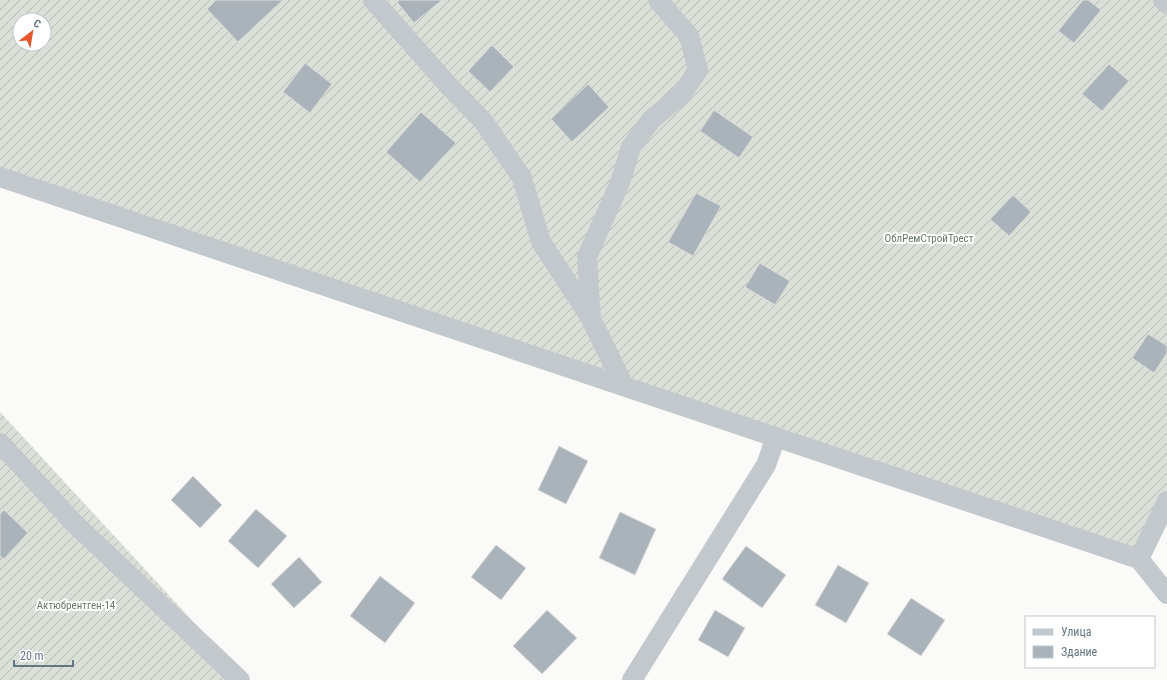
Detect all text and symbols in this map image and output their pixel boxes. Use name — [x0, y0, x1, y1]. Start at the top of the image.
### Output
north arrow — [12, 12, 52, 52]
text: С — [31, 17, 43, 31]
park label: ОблРемСтройТрест — [885, 232, 974, 245]
park label: Актюбрентген-14 — [37, 599, 116, 612]
legend — [1025, 616, 1155, 668]
text: Улица — [1061, 625, 1092, 639]
scale bar — [14, 642, 73, 668]
text: Здание — [1061, 645, 1098, 659]
text: 20 m — [20, 649, 44, 663]

